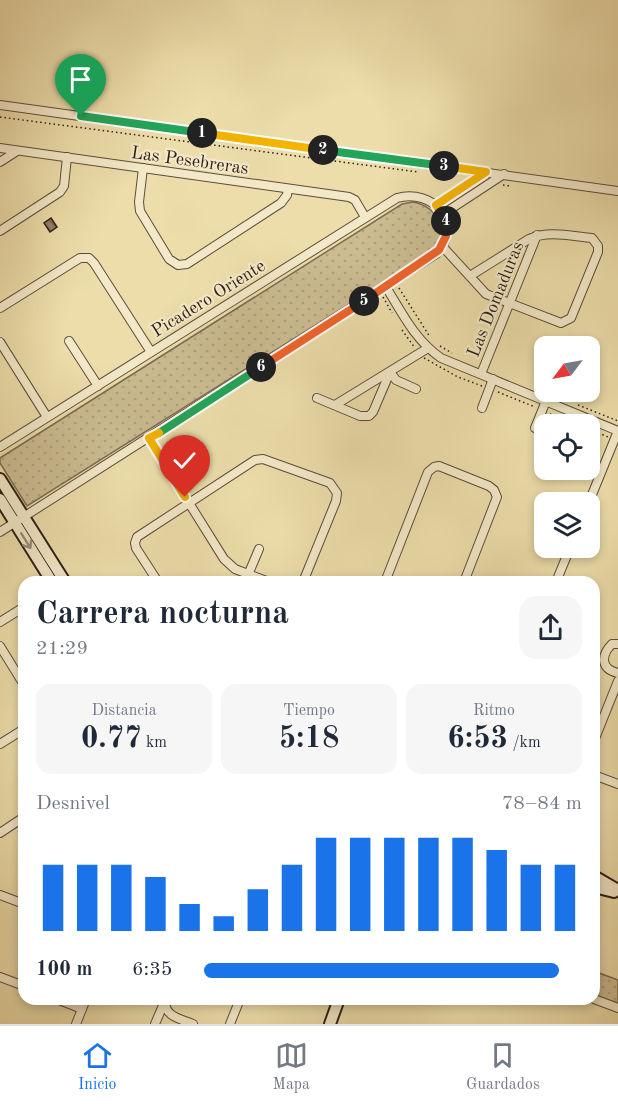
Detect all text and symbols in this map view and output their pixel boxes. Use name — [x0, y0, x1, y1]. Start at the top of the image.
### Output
pin — [55, 54, 106, 116]
icon: arrive — [64, 63, 97, 96]
pin: 1 — [187, 118, 217, 148]
text: 1 — [197, 125, 207, 141]
pin: 2 — [308, 135, 338, 165]
text: 2 — [318, 142, 328, 158]
street label: Las Pesebreras — [130, 144, 250, 178]
pin: 3 — [429, 151, 459, 181]
text: 3 — [439, 158, 449, 174]
pin: 4 — [431, 206, 461, 236]
text: 4 — [441, 213, 451, 229]
street label: Las Domaduras — [465, 239, 527, 360]
street label: Picadero Oriente — [149, 257, 269, 341]
pin: 5 — [349, 286, 379, 316]
text: 5 — [359, 293, 369, 309]
north arrow — [534, 336, 600, 402]
map controls — [534, 336, 600, 558]
pin: 6 — [246, 352, 276, 382]
text: 6 — [256, 359, 266, 375]
button: locate — [534, 414, 600, 480]
pin — [159, 435, 210, 497]
icon: check — [168, 444, 201, 477]
button: layers — [534, 492, 600, 558]
one-way arrow — [20, 532, 32, 549]
button: share — [519, 596, 582, 659]
text: Carrera nocturna — [36, 598, 289, 631]
text: 21:29 — [36, 639, 88, 659]
text: Distancia — [91, 703, 157, 719]
text: Tiempo — [283, 703, 335, 719]
text: Ritmo — [473, 703, 515, 719]
text: 0.77 — [81, 724, 142, 754]
text: 5:18 — [279, 724, 339, 754]
text: 6:53 — [447, 724, 508, 754]
text: km — [142, 735, 167, 751]
text: /km — [508, 735, 541, 751]
text: Desnivel — [36, 794, 110, 814]
text: 78–84 m — [502, 794, 582, 814]
text: 100 m — [36, 960, 92, 980]
text: 6:35 — [132, 960, 172, 980]
tab: Inicio — [78, 1039, 116, 1095]
tab: Mapa — [272, 1039, 310, 1095]
tab: Guardados — [466, 1039, 540, 1095]

